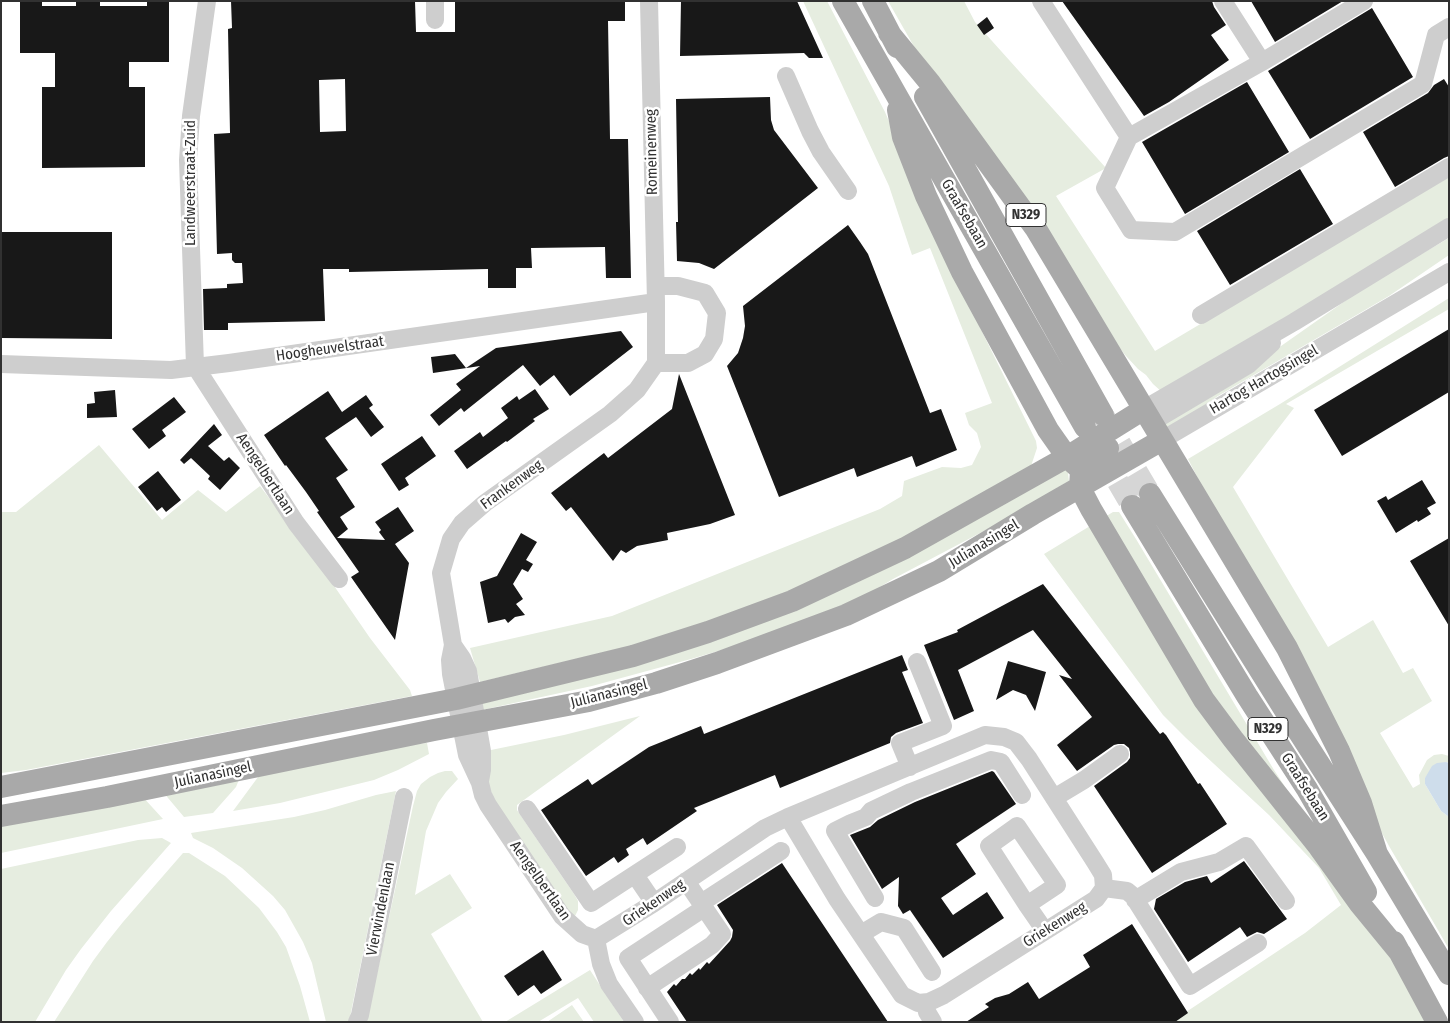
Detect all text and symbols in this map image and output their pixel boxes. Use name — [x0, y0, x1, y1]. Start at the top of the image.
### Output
street label: Romeinenweg — [642, 109, 662, 195]
street label: Landweerstraat-Zuid — [182, 120, 200, 246]
street label: Graafsebaan — [937, 176, 991, 252]
road number: N329 — [1006, 204, 1046, 226]
street label: Hoogheuvelstraat — [275, 333, 385, 365]
street label: Hartog Hartogsingel — [1207, 342, 1321, 418]
street label: Aengelbertlaan — [232, 430, 298, 518]
street label: Frankenweg — [477, 456, 547, 514]
street label: Julianasingel — [946, 516, 1022, 572]
street label: Julianasingel — [569, 676, 649, 712]
road number: N329 — [1248, 718, 1288, 741]
street label: Graafsebaan — [1277, 750, 1333, 824]
street label: Julianasingel — [173, 758, 253, 792]
street label: Aengelbertlaan — [506, 838, 574, 924]
street label: Vierwindenlaan — [363, 860, 399, 958]
street label: Griekenweg — [619, 876, 689, 930]
street label: Griekenweg — [1020, 898, 1090, 952]

